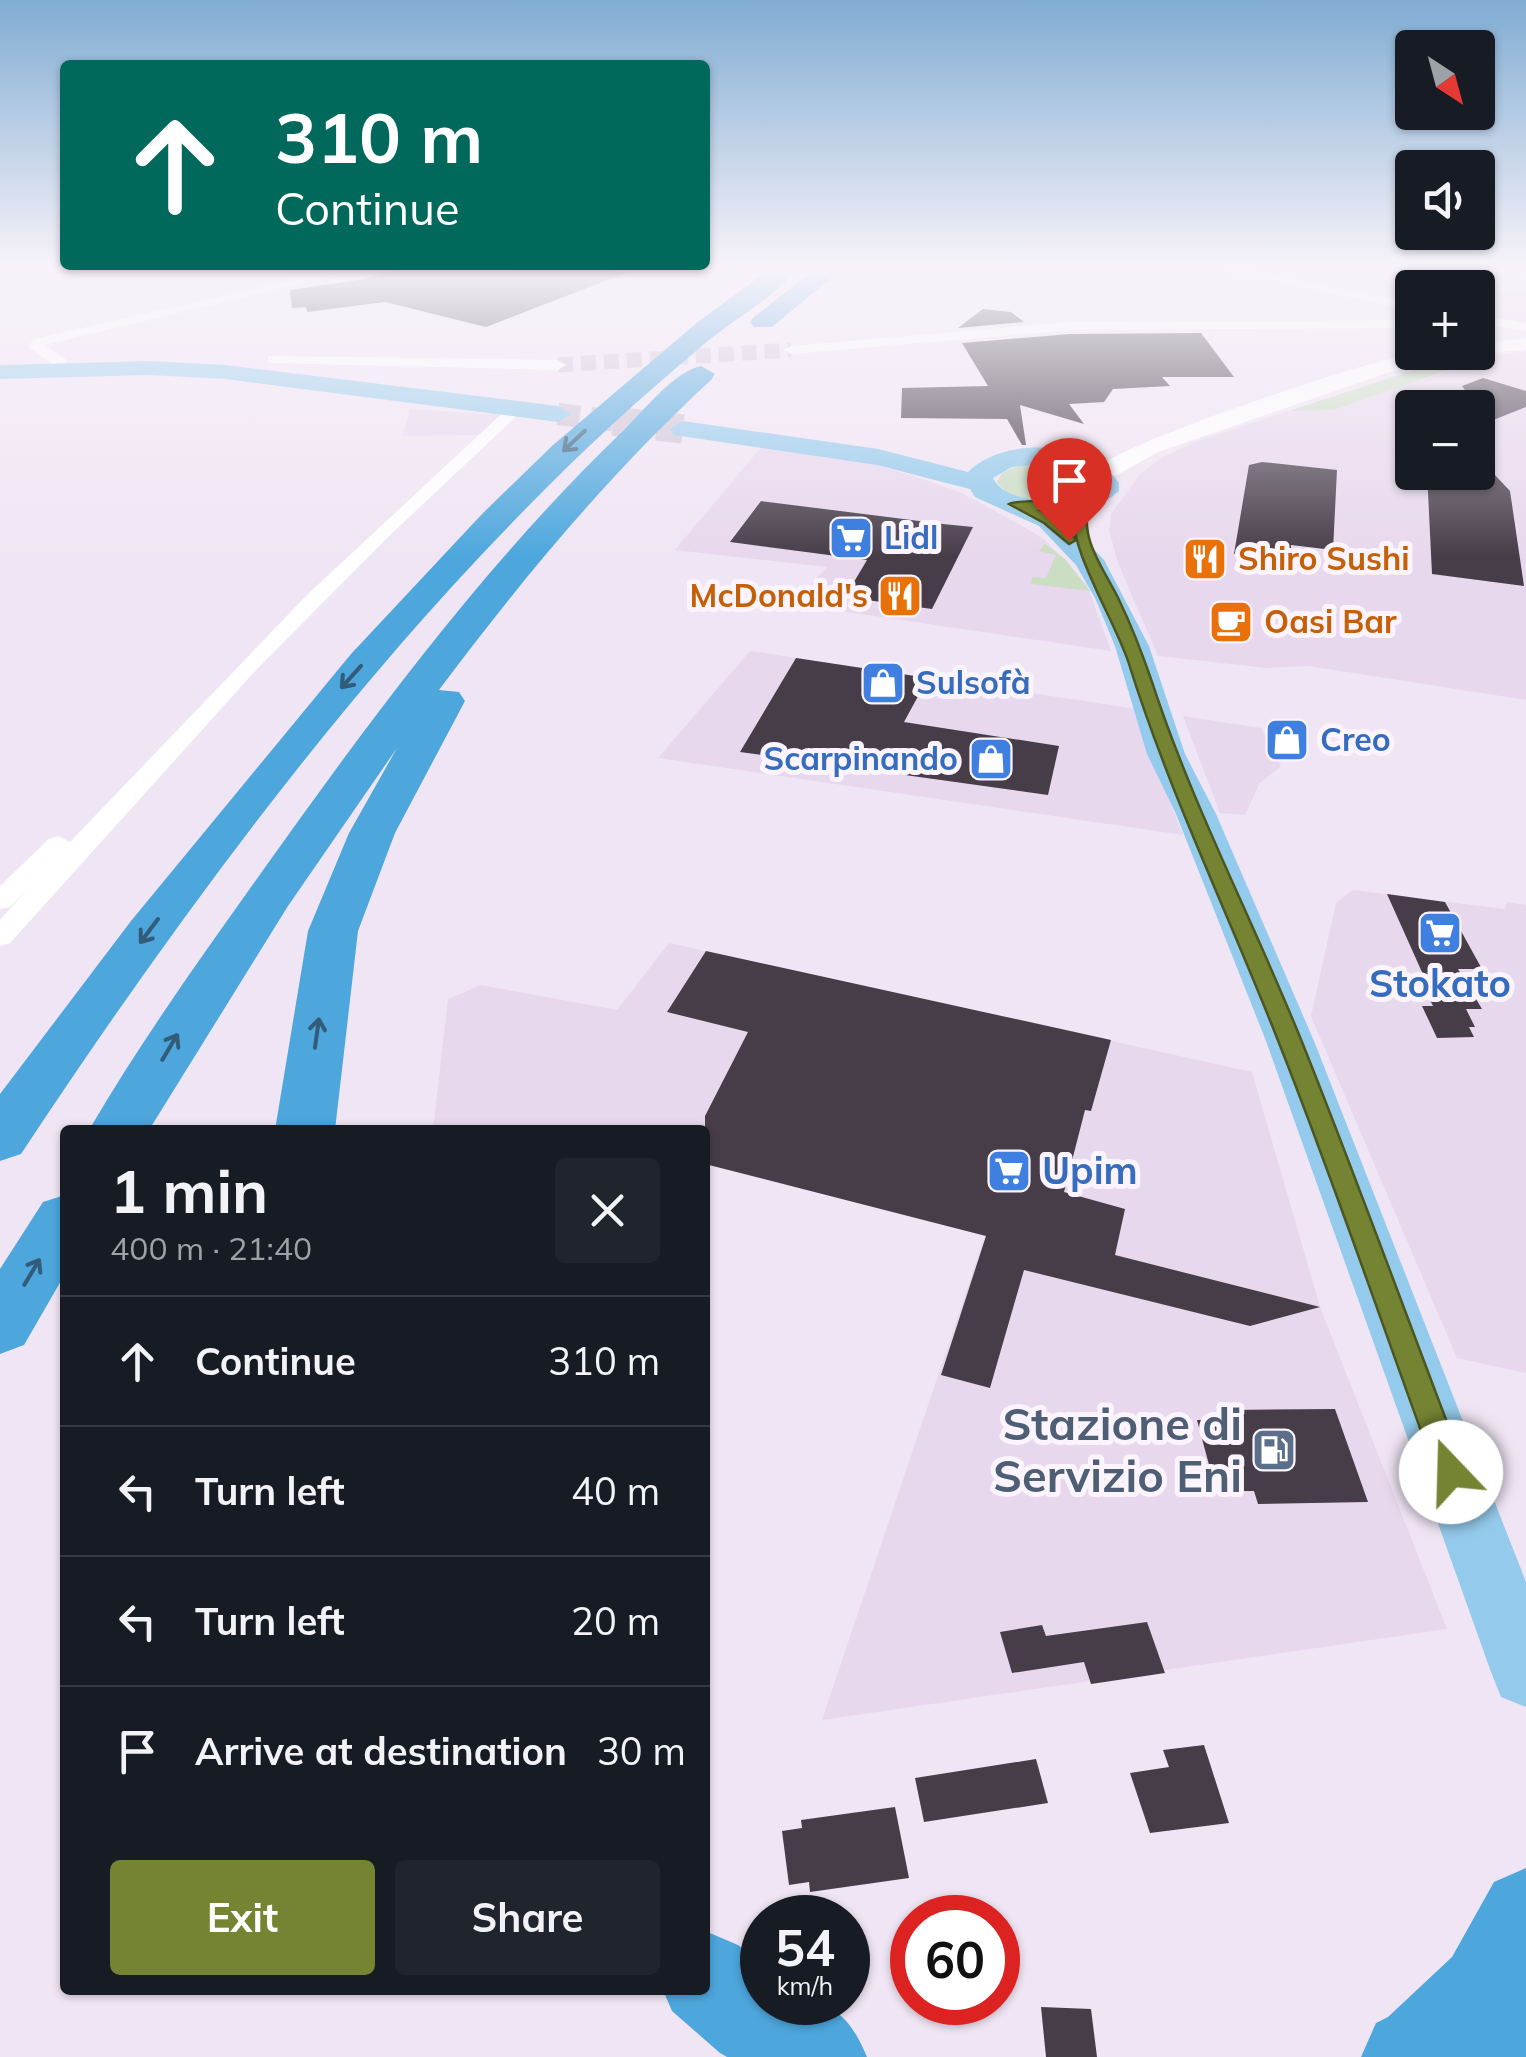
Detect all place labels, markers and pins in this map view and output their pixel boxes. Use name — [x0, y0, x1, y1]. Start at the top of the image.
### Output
pin — [1027, 438, 1112, 541]
supermarket icon: Lidl — [828, 515, 874, 561]
place label: Lidl — [884, 517, 938, 557]
restaurant icon: Shiro Sushi — [1182, 536, 1228, 582]
place label: Shiro Sushi — [1238, 538, 1410, 578]
restaurant icon: McDonald's — [877, 573, 923, 619]
place label: McDonald's — [690, 575, 868, 615]
cafe icon: Oasi Bar — [1208, 599, 1254, 645]
place label: Oasi Bar — [1264, 601, 1397, 641]
shop icon: Sulsofà — [860, 660, 906, 706]
place label: Sulsofà — [916, 662, 1031, 702]
shop icon: Creo — [1264, 717, 1310, 763]
place label: Creo — [1320, 719, 1391, 759]
shop icon: Scarpinando — [968, 736, 1014, 782]
place label: Scarpinando — [764, 738, 958, 778]
supermarket icon: Stokato — [1417, 910, 1463, 956]
place label: Stokato — [1369, 959, 1511, 1007]
place label: Upim — [1042, 1146, 1138, 1194]
supermarket icon: Upim — [986, 1148, 1032, 1194]
place label: Stazione di Servizio Eni — [993, 1395, 1242, 1503]
fuel station icon: Stazione di Servizio Eni — [1251, 1427, 1297, 1473]

